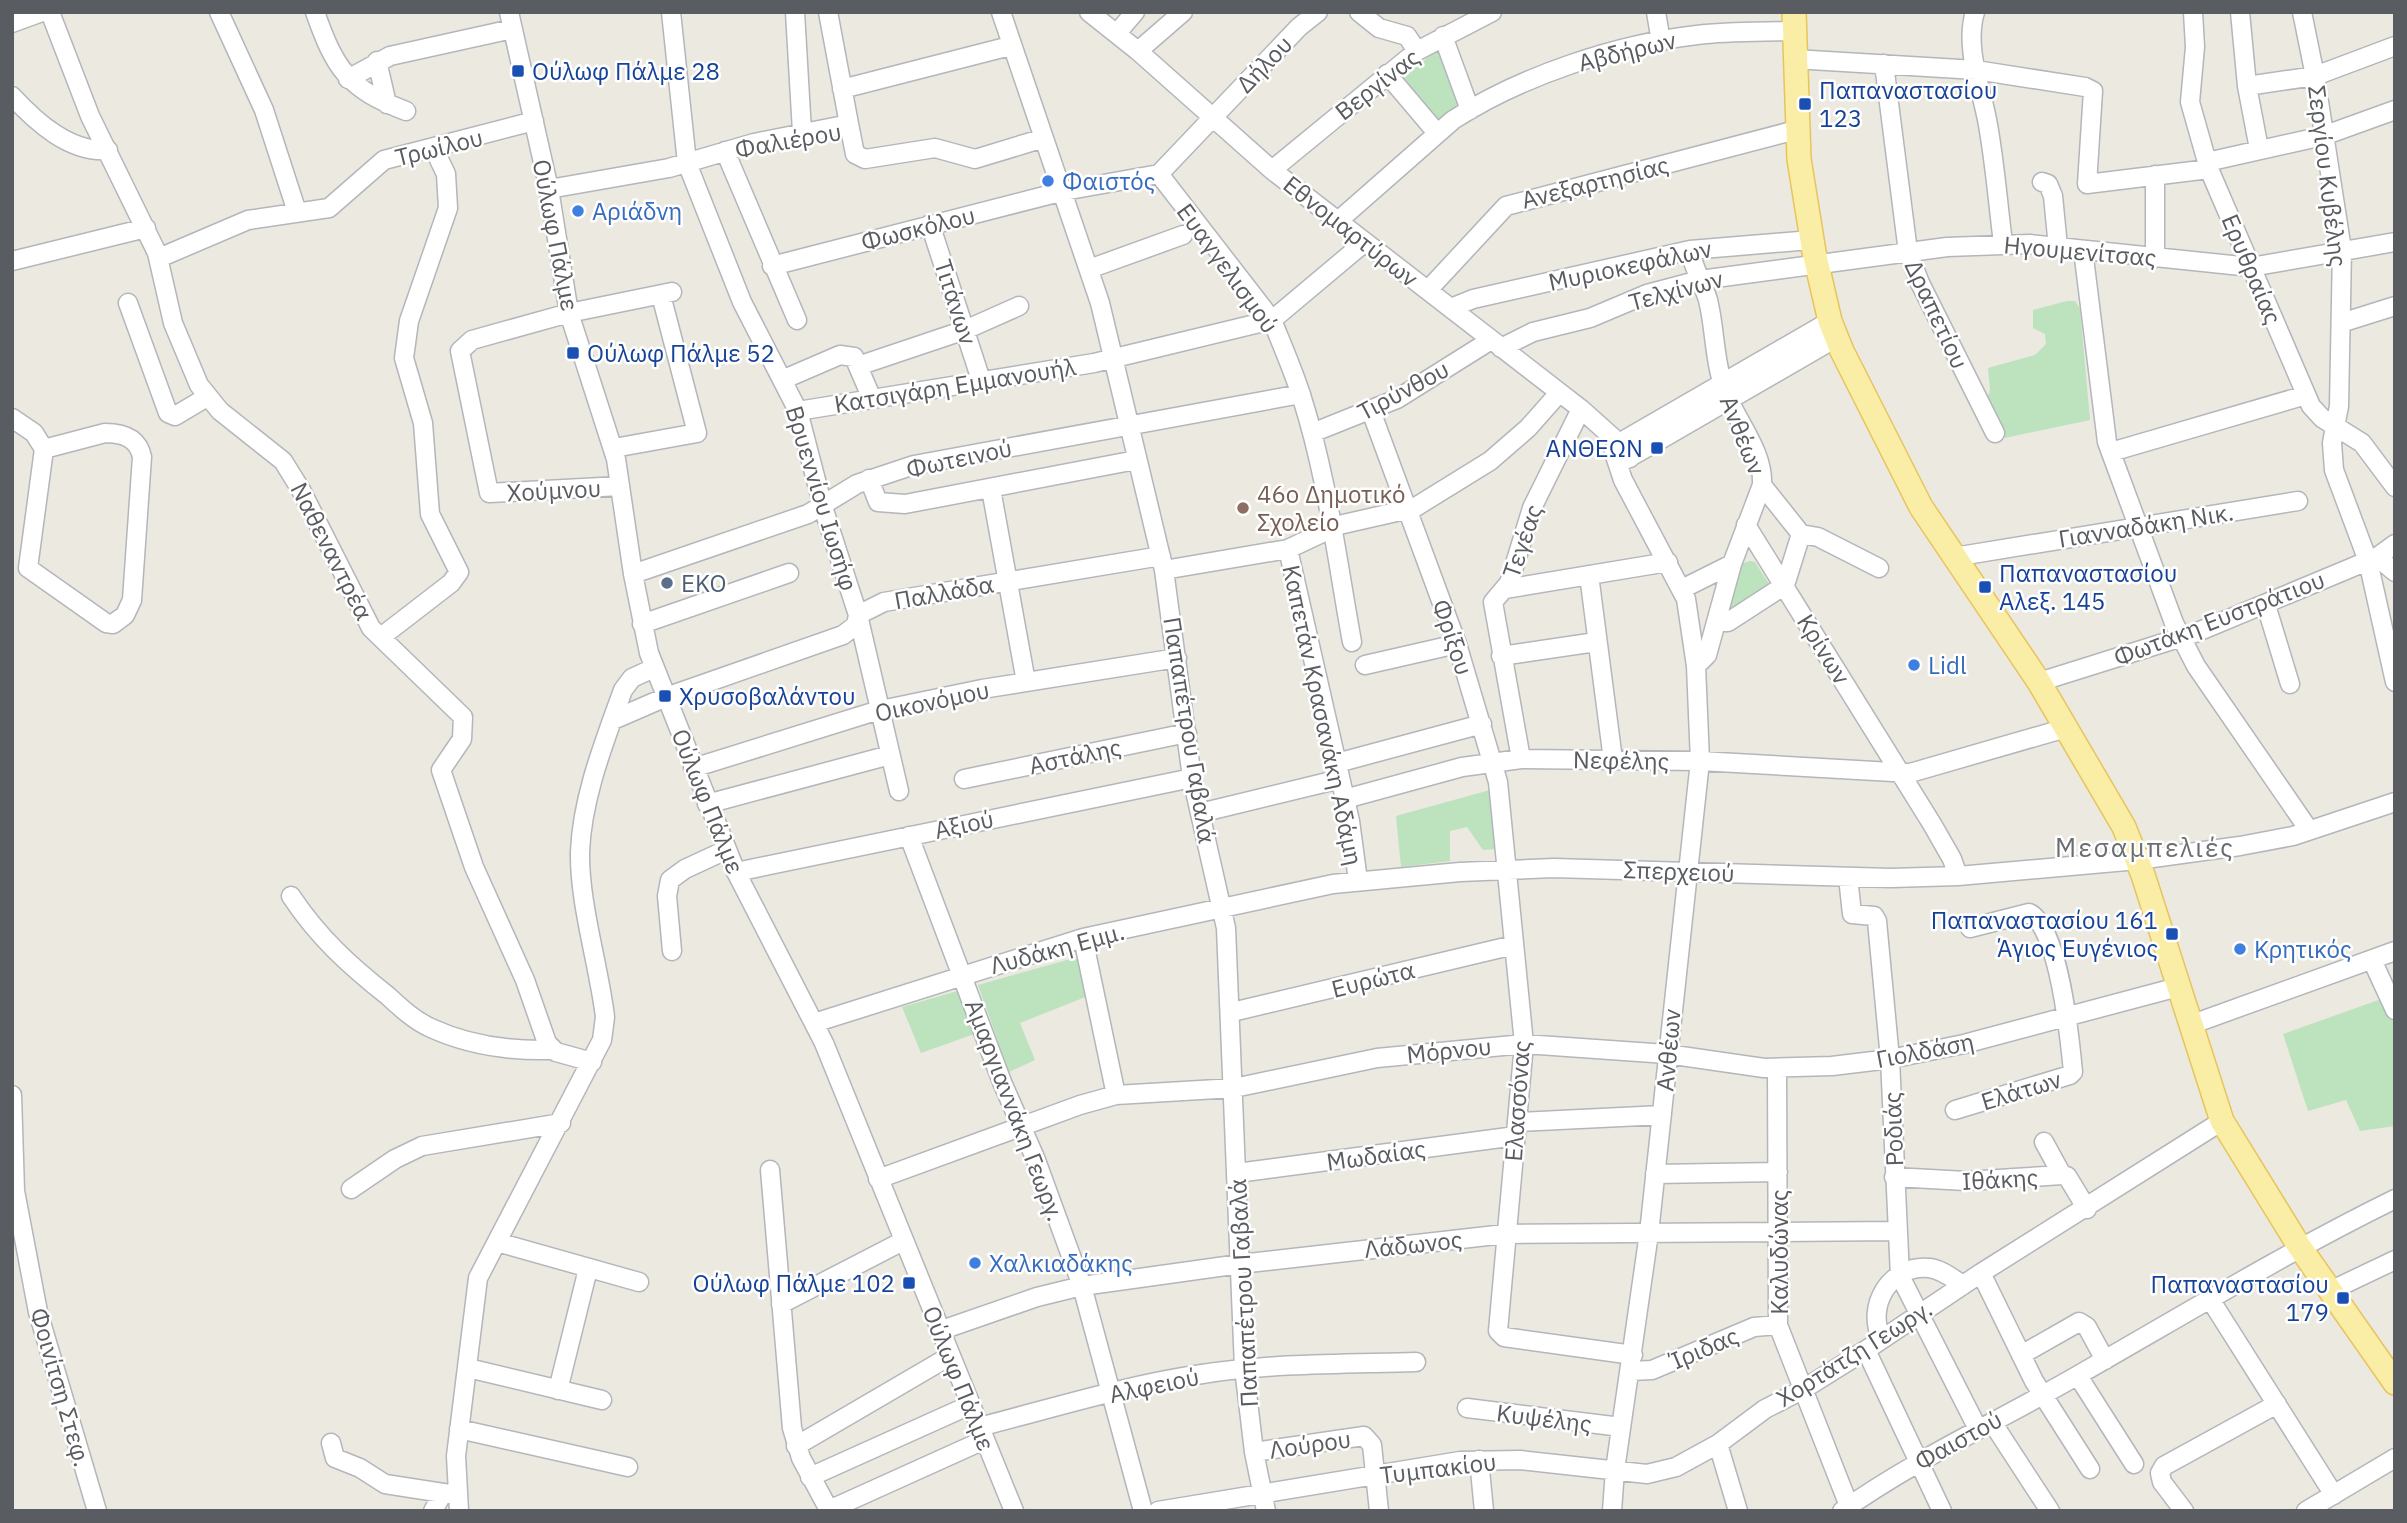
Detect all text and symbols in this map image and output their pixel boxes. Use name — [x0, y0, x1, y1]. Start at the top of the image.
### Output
street label: Αβδήρων — [1575, 23, 1679, 79]
street label: Δήλου — [1229, 28, 1299, 100]
street label: Βεργίνας — [1328, 41, 1426, 127]
place label: Ούλωφ Πάλμε 28 — [532, 55, 720, 87]
marker: Ούλωφ Πάλμε 28 — [510, 63, 526, 79]
place label: Παπαναστασίου 123 — [1819, 74, 1997, 134]
street label: Σεργίου Κυβέλης — [2301, 83, 2355, 269]
marker: Παπαναστασίου 123 — [1797, 96, 1813, 112]
street label: Φαλιέρου — [732, 115, 844, 165]
street label: Τρωίλου — [392, 121, 486, 173]
street label: Ανεξαρτησίας — [1518, 148, 1672, 216]
street label: Ούλωφ Πάλμε — [526, 157, 586, 313]
place label: Φαιστός — [1062, 165, 1155, 197]
street label: Εθνομαρτύρων — [1277, 168, 1425, 294]
marker: Φαιστός — [1040, 173, 1056, 189]
place label: Αριάδνη — [592, 195, 682, 227]
street label: Ευαγγελισμού — [1170, 197, 1286, 339]
street label: Φωσκόλου — [857, 198, 979, 258]
marker: Αριάδνη — [570, 203, 586, 219]
street label: Ερυθραίας — [2214, 209, 2290, 329]
street label: Ηγουμενίτσας — [2002, 228, 2158, 274]
street label: Μυριοκεφάλων — [1545, 232, 1715, 298]
street label: Δραπετίου — [1898, 254, 1976, 374]
street label: Τιτάνων — [927, 255, 985, 349]
street label: Τελχίνων — [1625, 262, 1727, 318]
place label: Ούλωφ Πάλμε 52 — [587, 337, 775, 369]
marker: Ούλωφ Πάλμε 52 — [565, 345, 581, 361]
street label: Κατσιγάρη Εμμανουήλ — [832, 350, 1079, 420]
street label: Τιρύνθου — [1352, 353, 1454, 427]
street label: Ανθέων — [1713, 391, 1773, 479]
street label: Βρυεννίου Ιωσήφ — [779, 402, 865, 594]
street label: Φωτεινού — [903, 431, 1015, 485]
place label: ΑΝΘΕΩΝ — [1546, 432, 1643, 464]
marker: ΑΝΘΕΩΝ — [1649, 440, 1665, 456]
street label: Χούμνου — [506, 472, 602, 508]
street label: Ναθεναντρέα — [284, 477, 380, 625]
place label: 46ο Δημοτικό Σχολείο — [1257, 478, 1405, 538]
street label: Γιανναδάκη Νικ. — [2056, 495, 2236, 555]
marker: 46ο Δημοτικό Σχολείο — [1235, 500, 1251, 516]
street label: Τεγέας — [1495, 500, 1549, 582]
place label: Παπαναστασίου Αλεξ. 145 — [1999, 557, 2177, 617]
street label: Καπετάν Κρασανάκη Αδάμη — [1276, 562, 1370, 868]
street label: Φωτάκη Ευστράτιου — [2109, 563, 2329, 673]
place label: EKO — [681, 567, 727, 599]
street label: Παλλάδα — [892, 568, 996, 616]
marker: EKO — [659, 575, 675, 591]
marker: Παπαναστασίου Αλεξ. 145 — [1977, 579, 1993, 595]
street label: Φρίξου — [1425, 595, 1481, 679]
street label: Κρίνων — [1790, 608, 1858, 690]
street label: Παπαπέτρου Γαβαλά — [1156, 615, 1224, 845]
place label: Lidl — [1928, 649, 1966, 681]
marker: Lidl — [1906, 657, 1922, 673]
street label: Οικονόμου — [872, 673, 992, 729]
place label: Χρυσοβαλάντου — [679, 680, 856, 712]
marker: Χρυσοβαλάντου — [657, 688, 673, 704]
street label: Ούλωφ Πάλμε — [664, 724, 752, 878]
street label: Αστάλης — [1026, 731, 1124, 781]
street label: Νεφέλης — [1573, 743, 1669, 777]
street label: Αξιού — [931, 802, 997, 846]
district label: Μεσαμπελιές — [2055, 830, 2235, 864]
street label: Σπερχειού — [1623, 853, 1735, 889]
place label: Παπαναστασίου 161 Άγιος Ευγένιος — [1931, 904, 2158, 964]
street label: Λυδάκη Εμμ. — [986, 915, 1128, 981]
marker: Παπαναστασίου 161 Άγιος Ευγένιος — [2164, 926, 2180, 942]
place label: Κρητικός — [2254, 933, 2352, 965]
marker: Κρητικός — [2232, 941, 2248, 957]
street label: Ευρώτα — [1328, 953, 1418, 1005]
street label: Αμαργιαννάκη Γεωργ. — [958, 995, 1072, 1225]
street label: Ανθέων — [1648, 1007, 1688, 1093]
street label: Γιολδάση — [1873, 1025, 1977, 1075]
street label: Μόρνου — [1405, 1030, 1493, 1070]
street label: Ελασσόνας — [1497, 1039, 1537, 1163]
street label: Ελάτων — [1977, 1063, 2065, 1117]
street label: Ροδιάς — [1876, 1091, 1910, 1167]
street label: Μωδαίας — [1324, 1132, 1428, 1178]
street label: Ιθάκης — [1961, 1161, 2039, 1197]
street label: Παπαπέτρου Γαβαλά — [1221, 1178, 1265, 1408]
street label: Καλυδώνας — [1763, 1189, 1795, 1315]
street label: Λάδωνος — [1362, 1223, 1464, 1265]
place label: Χαλκιαδάκης — [989, 1247, 1133, 1279]
marker: Χαλκιαδάκης — [967, 1255, 983, 1271]
place label: Ούλωφ Πάλμε 102 — [693, 1267, 895, 1299]
place label: Παπαναστασίου 179 — [2151, 1268, 2329, 1328]
marker: Ούλωφ Πάλμε 102 — [901, 1275, 917, 1291]
marker: Παπαναστασίου 179 — [2335, 1290, 2351, 1306]
street label: Χορτάτζη Γεωργ. — [1770, 1292, 1938, 1414]
street label: Ούλωφ Πάλμε — [915, 1301, 1003, 1455]
street label: Φοινίτση Στεφ. — [23, 1304, 99, 1470]
street label: Ίριδας — [1664, 1319, 1743, 1377]
street label: Αλφειού — [1106, 1360, 1202, 1410]
street label: Κυψέλης — [1495, 1396, 1593, 1440]
street label: Φαιστού — [1909, 1403, 2007, 1477]
street label: Λούρου — [1267, 1422, 1353, 1466]
street label: Τυμπακίου — [1378, 1445, 1498, 1491]

